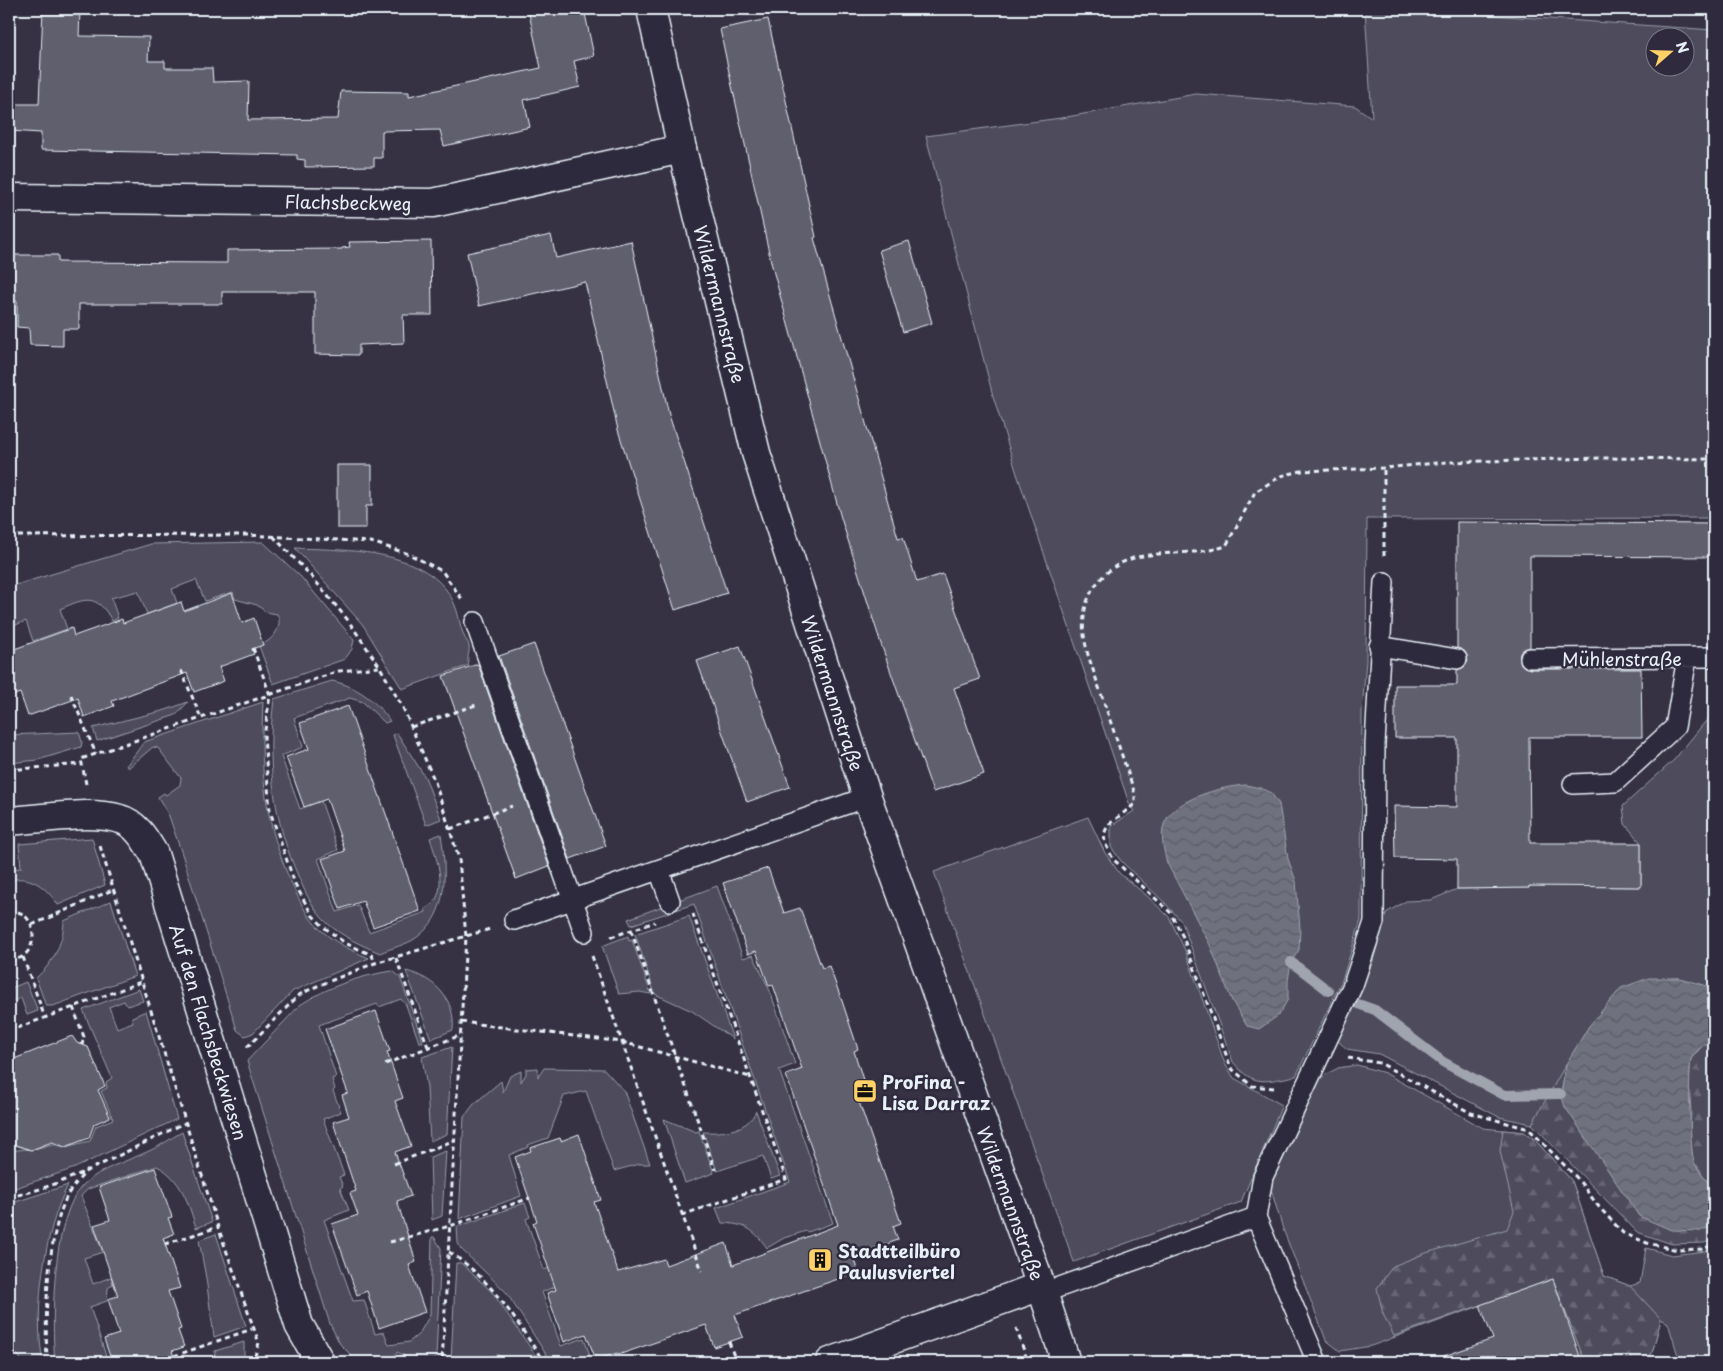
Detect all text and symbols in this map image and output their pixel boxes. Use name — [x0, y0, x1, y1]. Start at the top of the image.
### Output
north arrow — [1646, 28, 1696, 78]
text: N — [1671, 39, 1694, 56]
street label: Flachsbeckweg — [284, 187, 412, 217]
street label: Wildermannstraße — [687, 222, 753, 386]
street label: Wildermannstraße — [795, 612, 871, 774]
street label: Mühlenstraße — [1562, 645, 1682, 672]
street label: Auf den Flachsbeckwiesen — [163, 921, 255, 1143]
place label: ProFina - Lisa Darraz — [882, 1068, 990, 1116]
office icon: ProFina - Lisa Darraz — [852, 1078, 878, 1104]
street label: Wildermannstraße — [971, 1122, 1051, 1284]
place label: Stadtteilbüro Paulusviertel — [838, 1237, 961, 1285]
building icon: Stadtteilbüro Paulusviertel — [807, 1247, 833, 1273]

